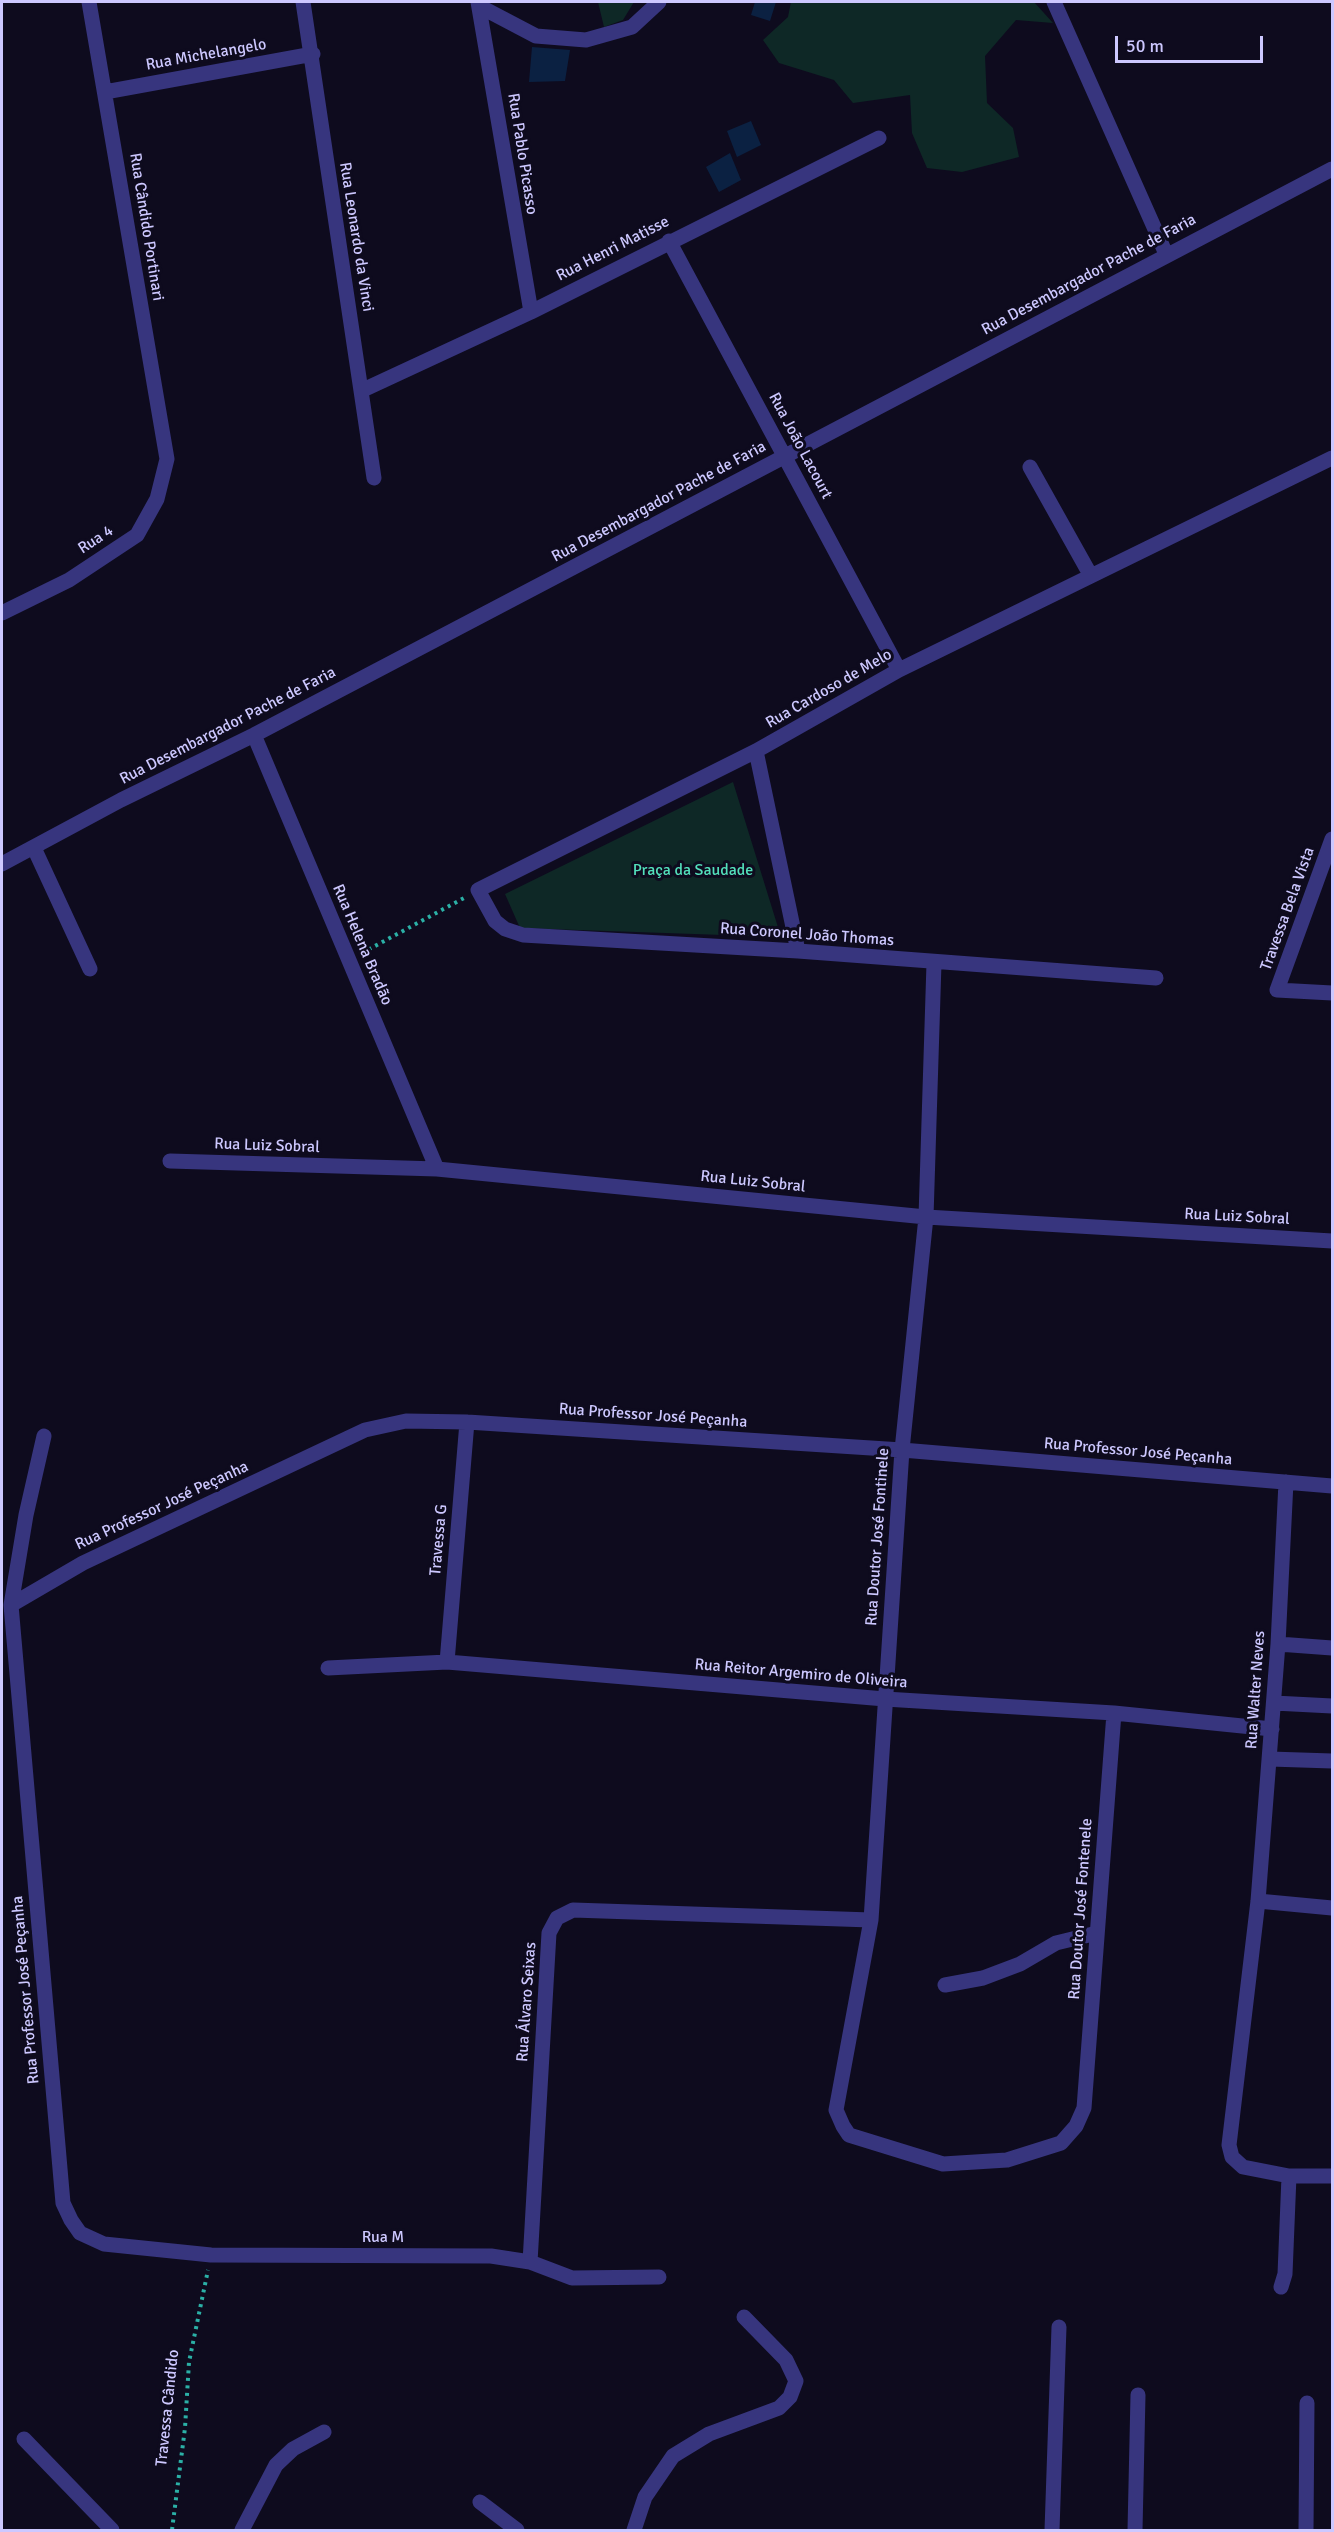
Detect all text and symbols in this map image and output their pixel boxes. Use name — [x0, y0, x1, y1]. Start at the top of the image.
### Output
scale bar — [1118, 24, 1266, 62]
street label: Rua Michelangelo — [144, 35, 268, 75]
text: 50 m — [1126, 35, 1164, 57]
street label: Rua Pablo Picasso — [503, 92, 541, 216]
street label: Rua Cândido Portinari — [125, 152, 167, 302]
street label: Rua Leonardo da Vinci — [335, 161, 377, 313]
street label: Rua Desembargador Pache de Faria — [979, 210, 1199, 340]
street label: Rua Henri Matisse — [553, 212, 673, 286]
street label: Rua João Lacourt — [764, 390, 836, 502]
street label: Rua Desembargador Pache de Faria — [549, 437, 769, 567]
street label: Rua 4 — [75, 522, 117, 558]
street label: Rua Cardoso de Melo — [763, 645, 895, 733]
street label: Rua Desembargador Pache de Faria — [117, 663, 339, 789]
street label: Travessa Bela Vista — [1257, 845, 1319, 973]
park label: Praça da Saudade — [633, 861, 753, 881]
street label: Rua Helena Bradão — [328, 882, 396, 1008]
street label: Rua Coronel João Thomas — [719, 919, 895, 951]
street label: Rua Luiz Sobral — [214, 1135, 320, 1157]
street label: Rua Luiz Sobral — [700, 1167, 806, 1197]
street label: Rua Luiz Sobral — [1184, 1205, 1290, 1229]
street label: Rua Professor José Peçanha — [558, 1400, 748, 1432]
street label: Rua Professor José Peçanha — [1043, 1434, 1233, 1470]
street label: Rua Doutor José Fontinele — [862, 1447, 894, 1627]
street label: Rua Professor José Peçanha — [72, 1457, 252, 1555]
street label: Travessa G — [426, 1503, 452, 1577]
street label: Rua Walter Neves — [1242, 1630, 1270, 1750]
street label: Rua Reitor Argemiro de Oliveira — [694, 1655, 908, 1693]
street label: Rua Doutor José Fontenele — [1065, 1818, 1097, 2000]
street label: Rua Professor José Peçanha — [8, 1895, 44, 2085]
street label: Rua Álvaro Seixas — [513, 1941, 541, 2063]
street label: Rua M — [362, 2228, 404, 2248]
street label: Travessa Cândido — [152, 2349, 184, 2467]

